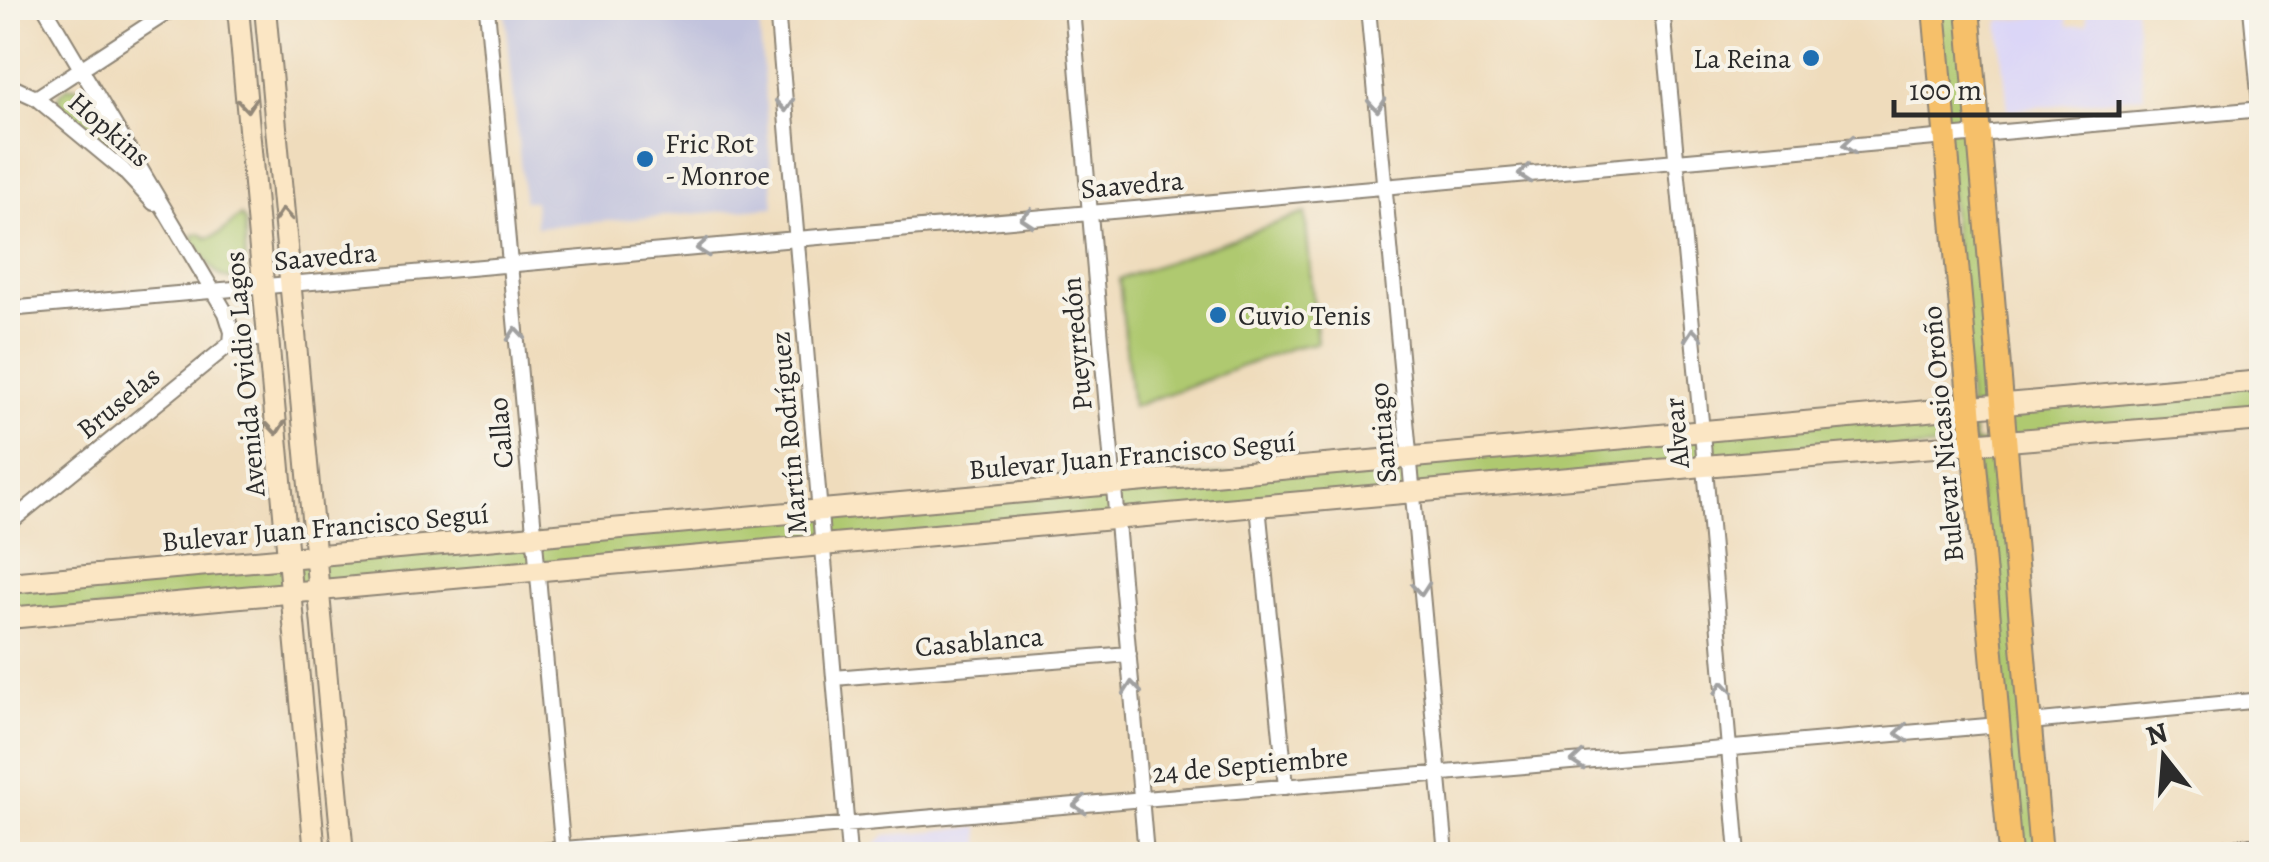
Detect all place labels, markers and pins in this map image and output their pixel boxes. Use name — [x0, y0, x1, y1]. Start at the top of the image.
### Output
place label: La Reina — [1693, 40, 1791, 78]
marker: La Reina — [1800, 47, 1822, 69]
place label: Fric Rot - Monroe — [665, 125, 770, 195]
marker: Fric Rot - Monroe — [634, 148, 656, 170]
place label: Cuvio Tenis — [1238, 297, 1371, 335]
marker: Cuvio Tenis — [1207, 304, 1229, 326]

